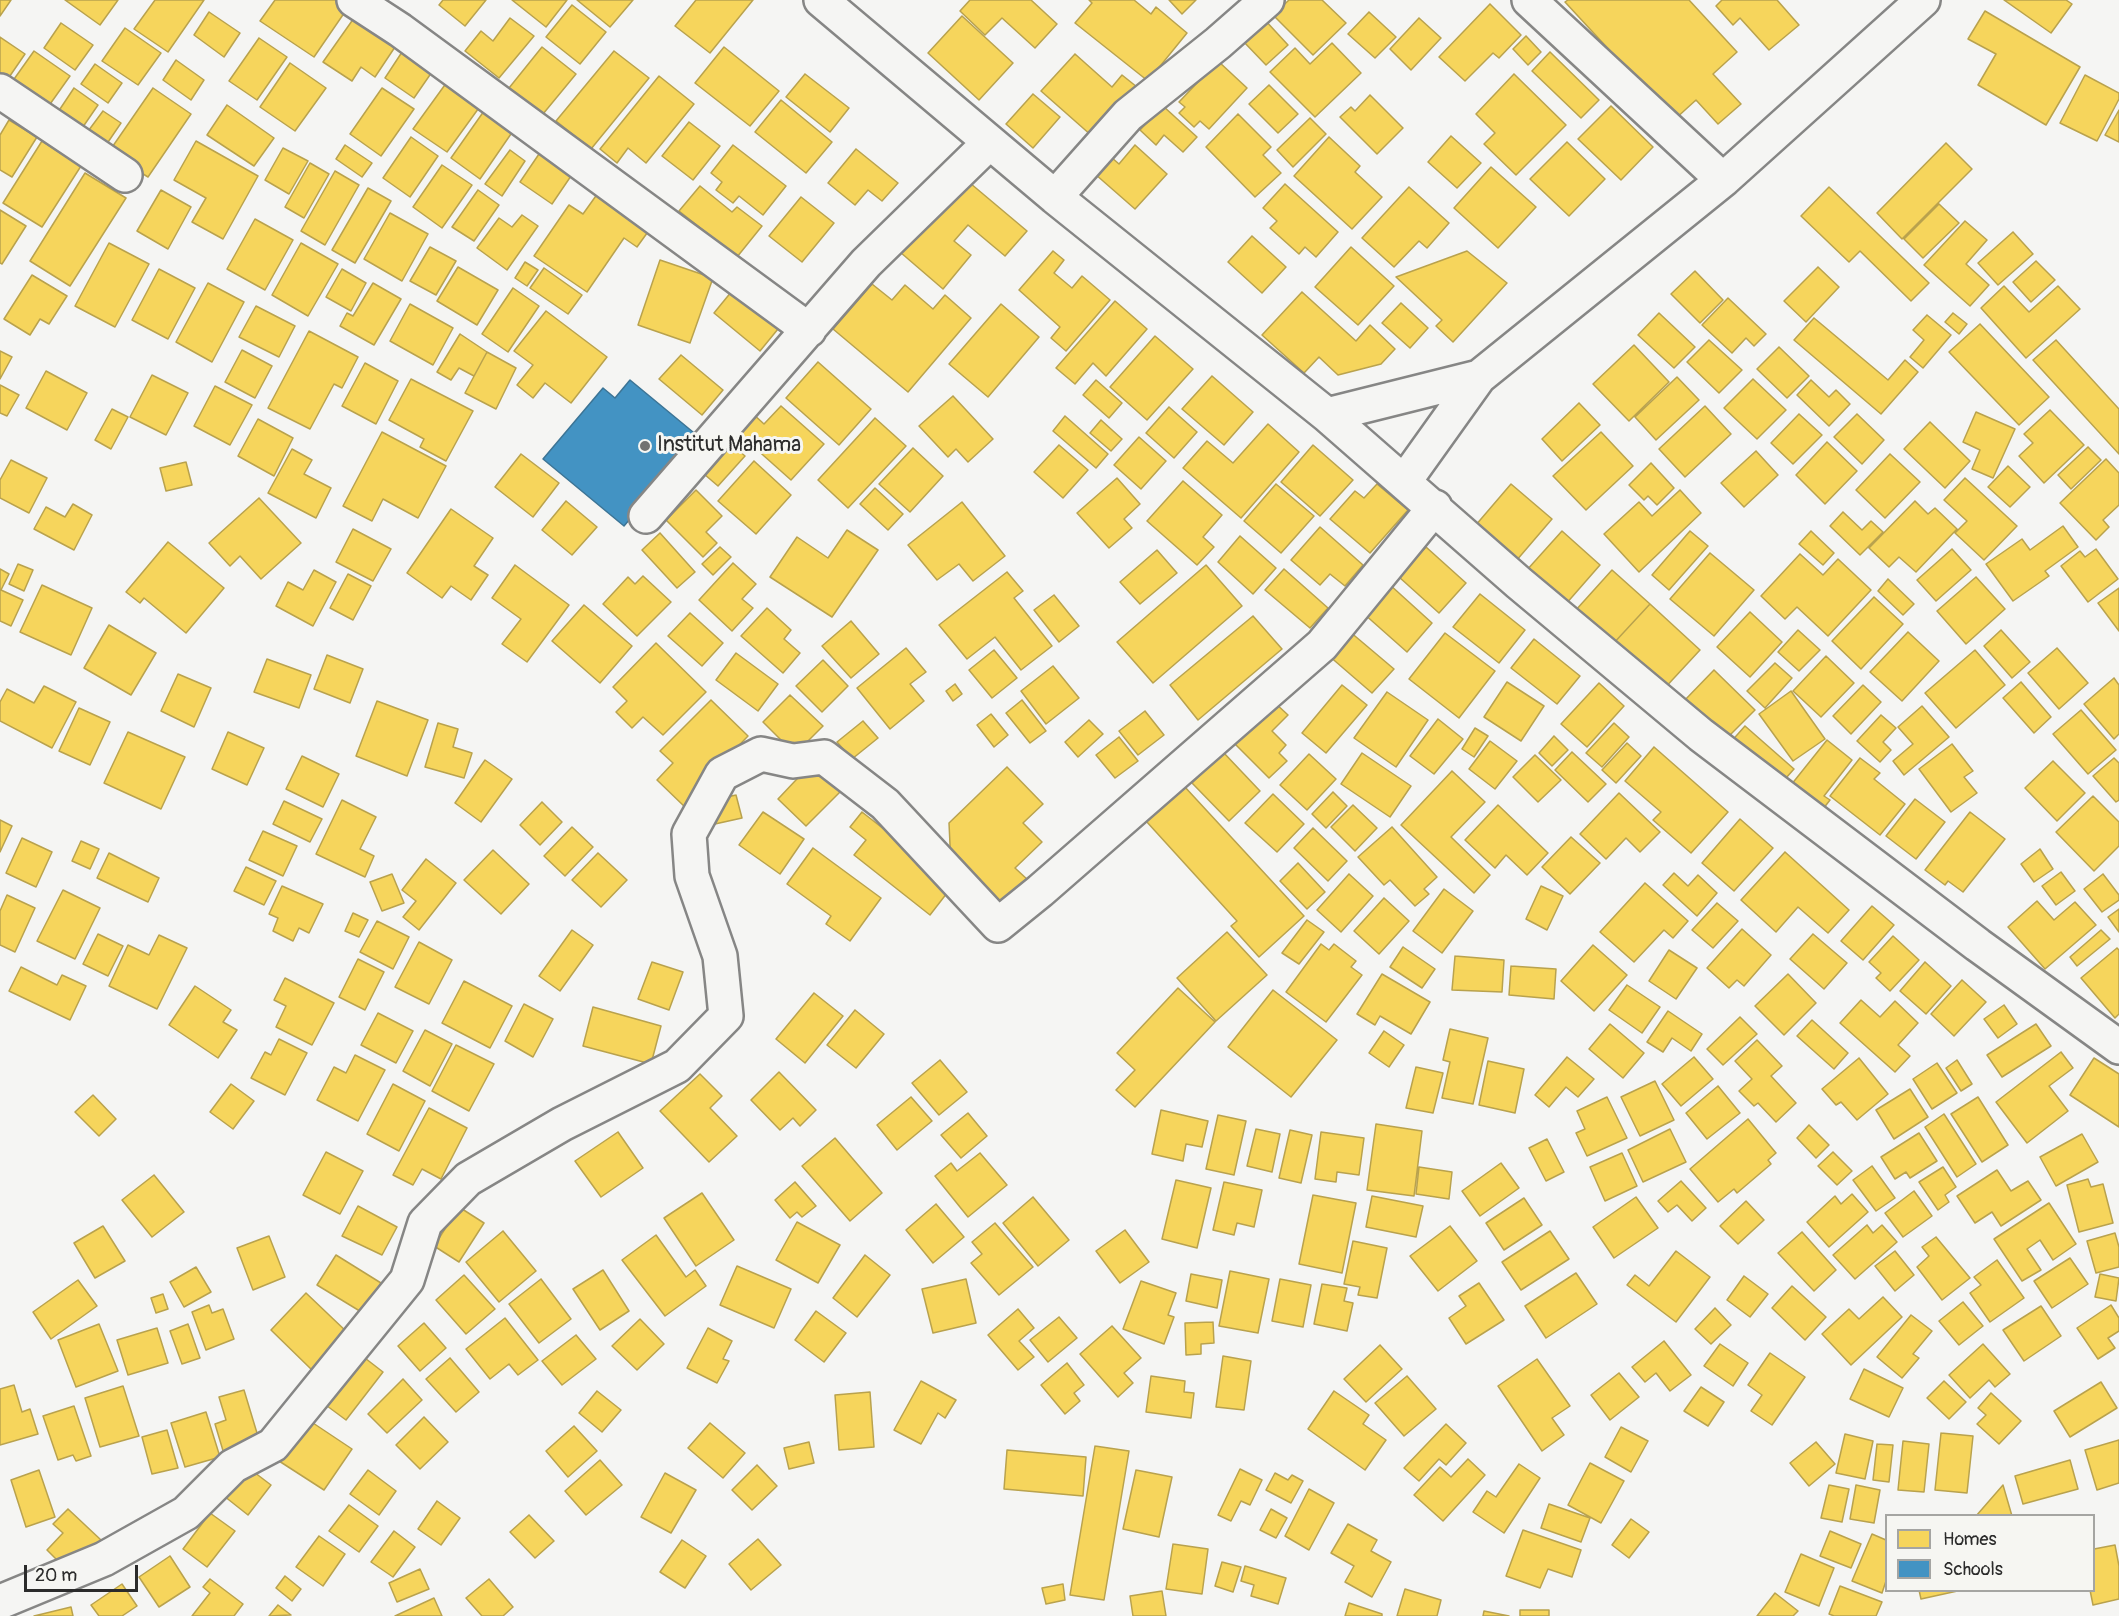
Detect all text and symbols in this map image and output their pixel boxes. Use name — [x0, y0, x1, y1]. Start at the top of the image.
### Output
place label: Institut Mahama — [657, 433, 801, 459]
marker: Institut Mahama — [638, 439, 652, 453]
legend — [1885, 1514, 2095, 1592]
text: Homes — [1943, 1528, 1996, 1551]
scale bar — [27, 1553, 141, 1591]
text: Schools — [1943, 1558, 2003, 1581]
text: 20 m — [35, 1564, 77, 1587]

